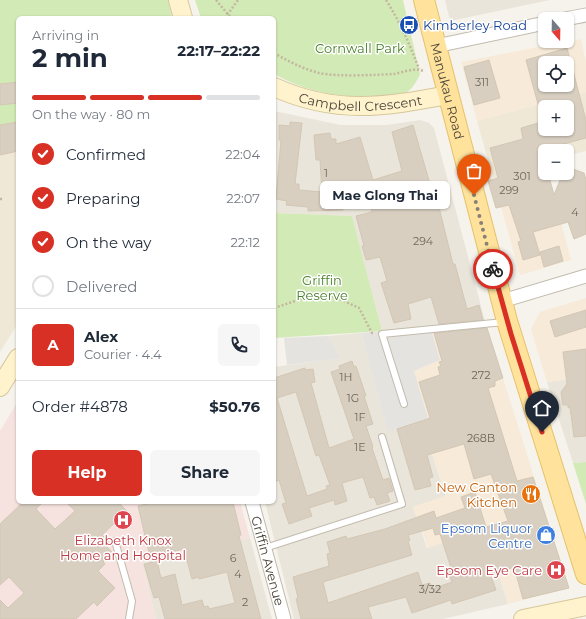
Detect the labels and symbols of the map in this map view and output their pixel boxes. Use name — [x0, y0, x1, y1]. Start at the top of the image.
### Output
north arrow — [538, 12, 574, 48]
bus stop icon: Kimberley Road — [398, 14, 420, 36]
place label: Kimberley Road — [423, 17, 527, 33]
park label: Cornwall Park — [315, 40, 405, 56]
street label: Manukau Road — [427, 41, 468, 141]
house number: 311 — [475, 75, 489, 89]
street label: Campbell Crescent — [297, 89, 423, 114]
pin — [457, 154, 491, 195]
house number: 1 — [324, 166, 328, 180]
house number: 301 — [513, 169, 531, 183]
callout: Mae Glong Thai — [320, 181, 450, 209]
house number: 299 — [499, 183, 519, 197]
house number: 4 — [571, 205, 579, 219]
house number: 294 — [413, 234, 434, 248]
courier — [473, 249, 513, 289]
park label: Griffin Reserve — [296, 272, 348, 303]
house number: 272 — [472, 368, 490, 382]
house number: 1H — [340, 370, 352, 384]
house number: 1G — [347, 391, 359, 405]
pin — [525, 391, 559, 432]
house number: 1F — [355, 410, 366, 424]
house number: 268B — [467, 431, 495, 445]
house number: 1E — [354, 440, 366, 454]
place label: New Canton Kitchen — [436, 479, 517, 510]
restaurant icon: New Canton Kitchen — [520, 483, 542, 505]
hospital icon: Elizabeth Knox Home and Hospital — [112, 509, 134, 531]
street label: Griffin Avenue — [248, 514, 288, 608]
place label: Epsom Liquor Centre — [441, 520, 532, 551]
shop icon: Epsom Liquor Centre — [535, 524, 557, 546]
place label: Elizabeth Knox Home and Hospital — [60, 532, 186, 563]
house number: 6 — [230, 551, 237, 565]
hospital icon: Epsom Eye Care — [545, 559, 567, 581]
place label: Epsom Eye Care — [436, 562, 542, 578]
house number: 4 — [234, 567, 242, 581]
house number: 3/32 — [419, 582, 441, 596]
house number: 2 — [242, 595, 248, 609]

